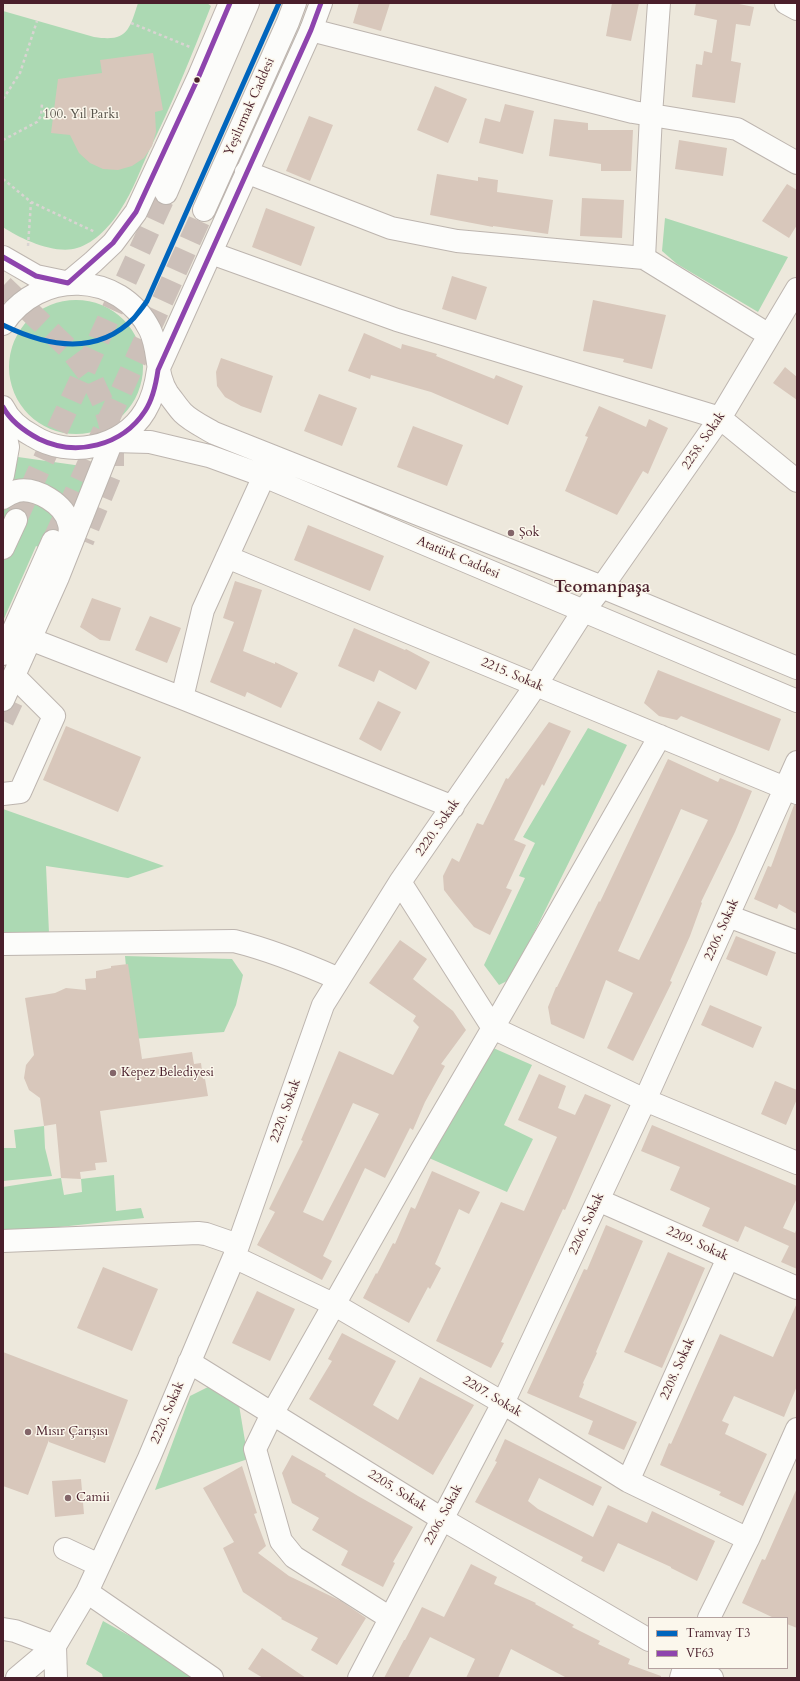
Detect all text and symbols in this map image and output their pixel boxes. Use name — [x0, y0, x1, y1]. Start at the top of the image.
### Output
street label: Yeşilırmak Caddesi — [221, 56, 279, 158]
unlabelled marker — [192, 75, 202, 85]
park label: 100. Yıl Parkı — [43, 107, 119, 123]
street label: 2258. Sokak — [679, 409, 729, 473]
place label: Şok — [519, 525, 539, 541]
marker: Şok — [506, 528, 516, 538]
street label: Atatürk Caddesi — [414, 533, 502, 583]
district label: Teomanpaşa — [554, 578, 650, 598]
street label: 2215. Sokak — [478, 655, 546, 695]
street label: 2220. Sokak — [413, 796, 463, 860]
street label: 2206. Sokak — [701, 896, 743, 964]
place label: Kepez Belediyesi — [121, 1065, 214, 1081]
marker: Kepez Belediyesi — [108, 1068, 118, 1078]
street label: 2220. Sokak — [267, 1077, 305, 1145]
street label: 2206. Sokak — [566, 1191, 608, 1257]
street label: 2209. Sokak — [663, 1223, 731, 1265]
street label: 2208. Sokak — [657, 1335, 699, 1403]
street label: 2207. Sokak — [459, 1373, 525, 1421]
street label: 2220. Sokak — [148, 1379, 188, 1447]
place label: Mısır Çarışısı — [36, 1424, 108, 1440]
marker: Mısır Çarışısı — [23, 1427, 33, 1437]
street label: 2205. Sokak — [365, 1467, 429, 1515]
street label: 2206. Sokak — [422, 1482, 466, 1548]
place label: Camii — [76, 1490, 110, 1506]
marker: Camii — [63, 1493, 73, 1503]
legend — [648, 1617, 788, 1669]
text: Tramvay T3 — [686, 1625, 750, 1641]
text: VF63 — [686, 1645, 714, 1661]

